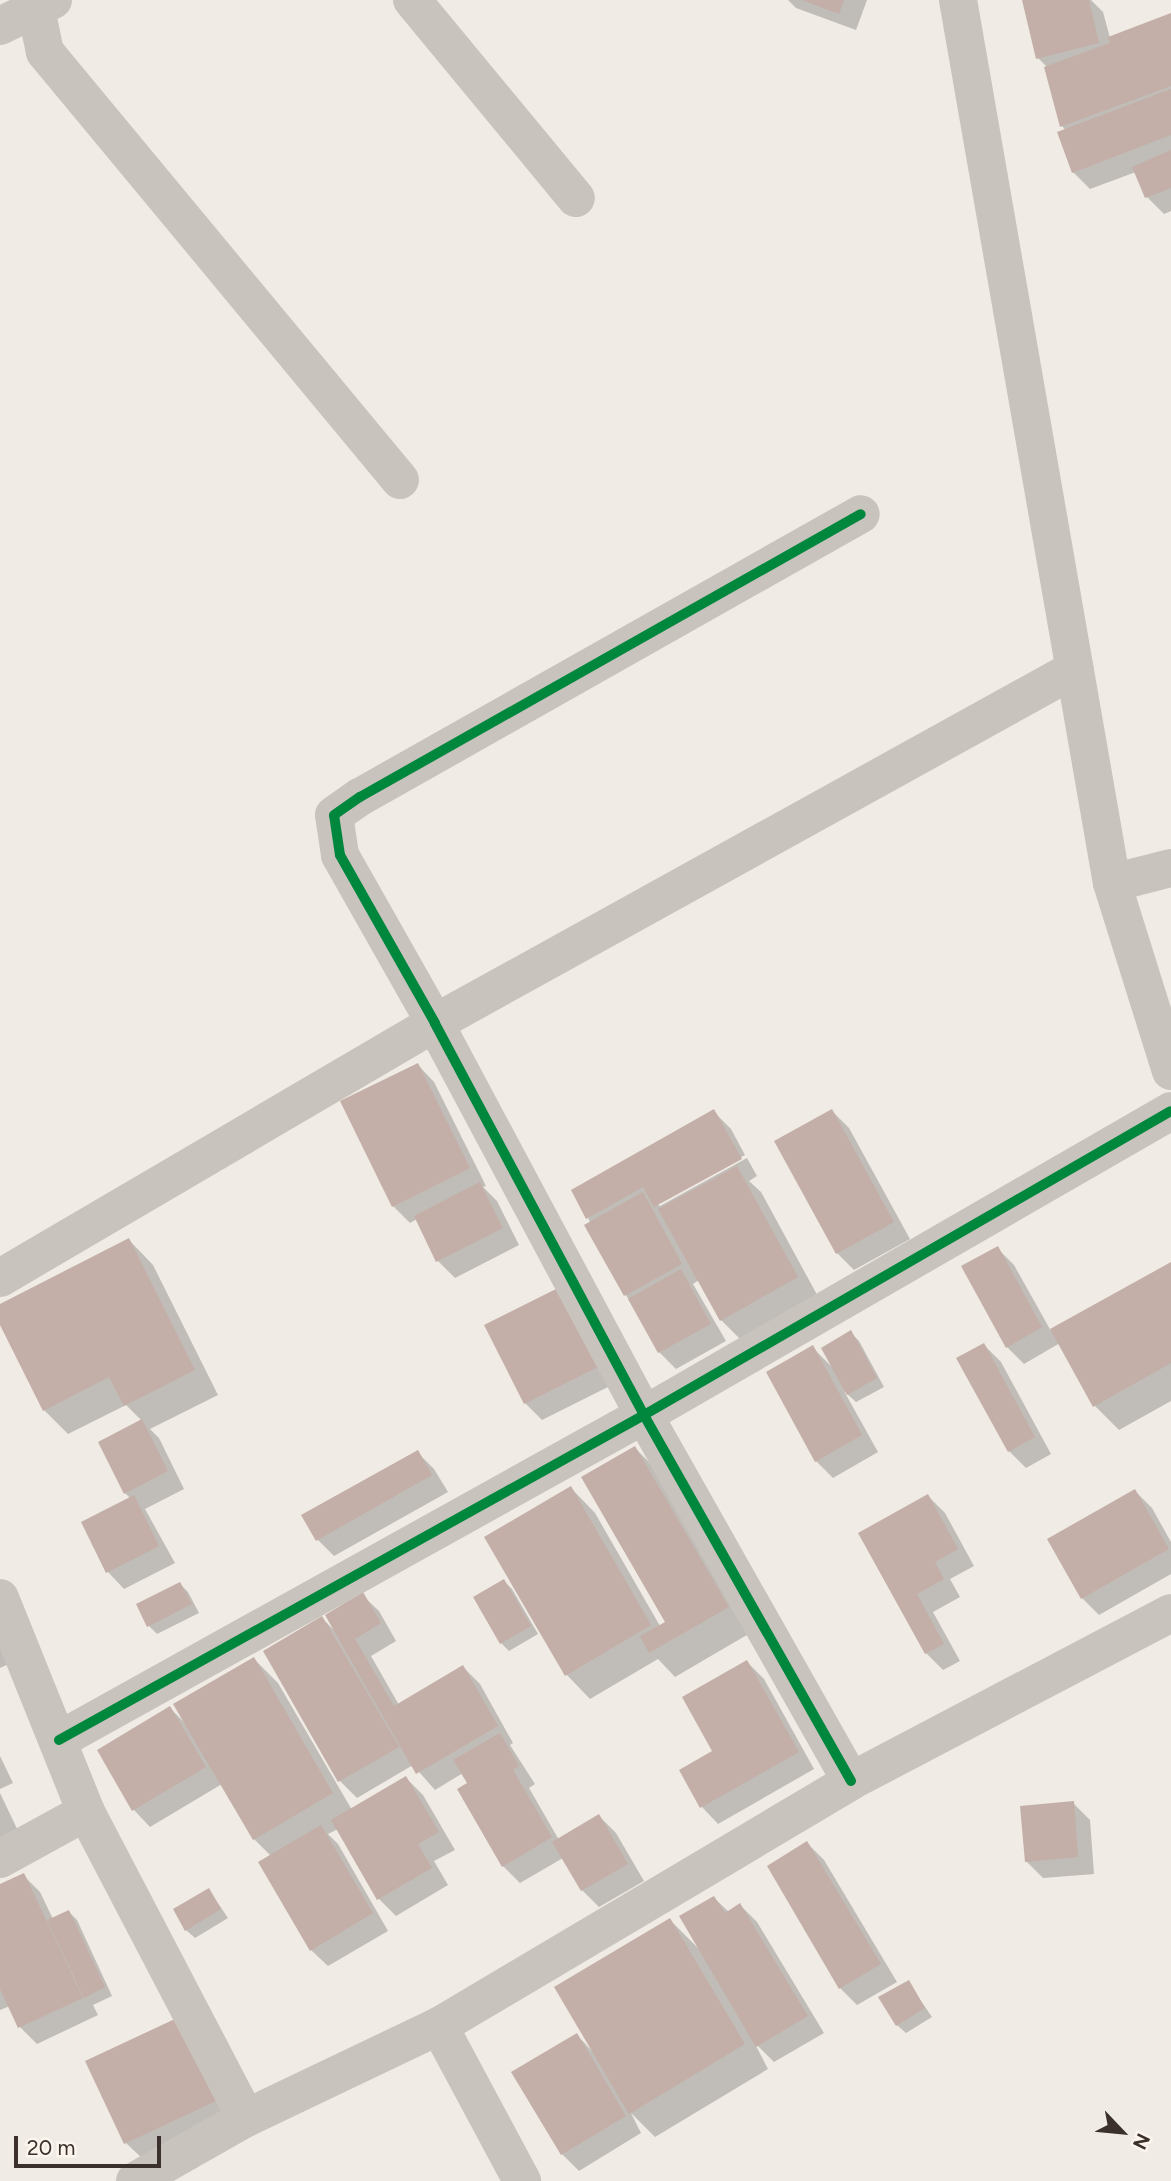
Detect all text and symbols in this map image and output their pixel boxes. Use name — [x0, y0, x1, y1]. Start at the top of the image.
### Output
north arrow — [1087, 2097, 1157, 2167]
scale bar — [18, 2122, 164, 2166]
text: N — [1128, 2130, 1155, 2153]
text: 20 m — [27, 2135, 75, 2160]

